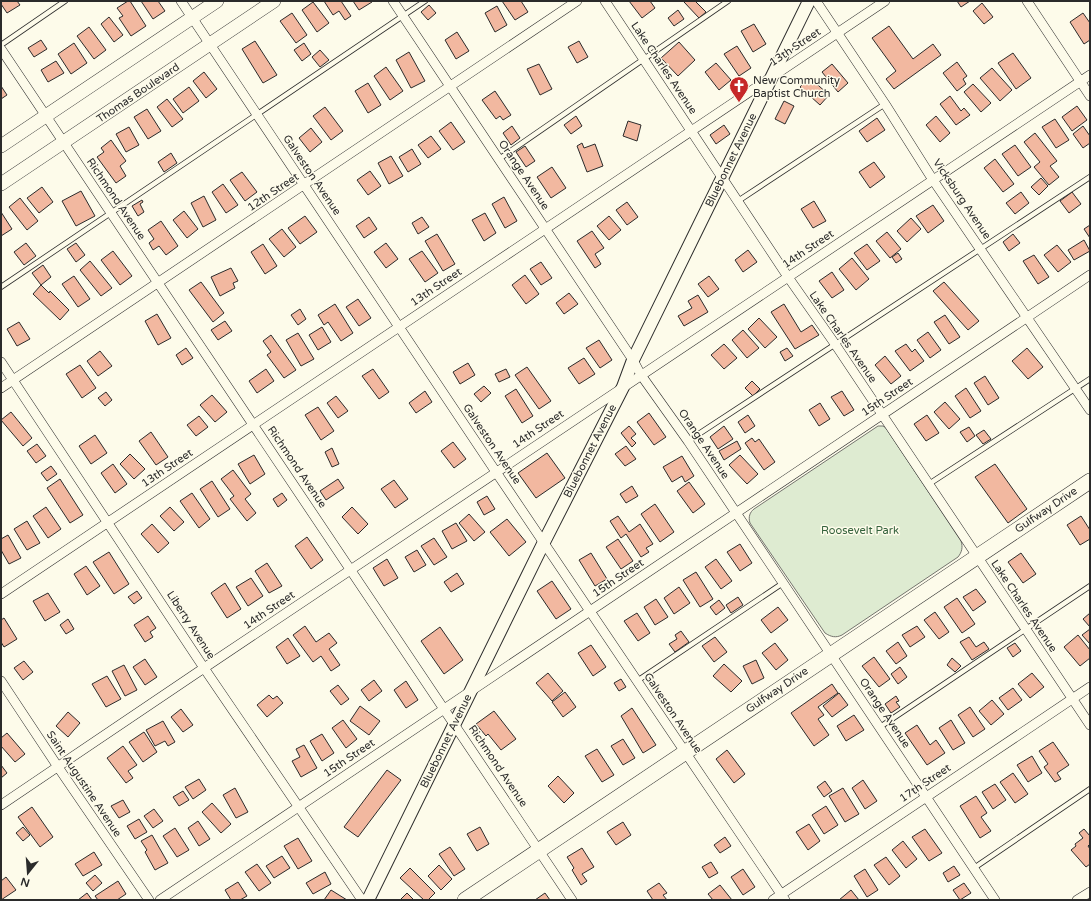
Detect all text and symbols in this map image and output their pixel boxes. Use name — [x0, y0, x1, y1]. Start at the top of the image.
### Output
street label: Lake Charles Avenue — [628, 19, 700, 117]
street label: 13th Street — [767, 25, 823, 69]
street label: Thomas Boulevard — [94, 60, 182, 126]
place label: New Community Baptist Church — [753, 74, 840, 100]
church icon: New Community Baptist Church — [728, 75, 750, 103]
street label: Bluebonnet Avenue — [703, 111, 759, 209]
street label: Galveston Avenue — [280, 132, 344, 218]
street label: Orange Avenue — [496, 138, 552, 212]
street label: Richmond Avenue — [84, 156, 148, 242]
street label: Vicksburg Avenue — [930, 156, 994, 242]
street label: 12th Street — [245, 170, 301, 214]
street label: 14th Street — [780, 227, 836, 271]
street label: 13th Street — [408, 265, 464, 309]
street label: Lake Charles Avenue — [806, 289, 880, 385]
street label: 15th Street — [859, 375, 915, 419]
street label: Galveston Avenue — [460, 401, 524, 487]
street label: Bluebonnet Avenue — [561, 402, 619, 500]
street label: 14th Street — [510, 407, 566, 451]
street label: Orange Avenue — [676, 407, 732, 481]
street label: Richmond Avenue — [265, 424, 329, 510]
street label: 13th Street — [139, 446, 195, 490]
street label: Gulfway Drive — [1012, 484, 1080, 536]
park label: Roosevelt Park — [821, 524, 899, 537]
street label: 15th Street — [590, 556, 646, 600]
street label: Lake Charles Avenue — [988, 557, 1060, 655]
street label: Liberty Avenue — [164, 588, 218, 662]
street label: 14th Street — [241, 588, 297, 632]
street label: Gulfway Drive — [743, 664, 811, 716]
street label: Galveston Avenue — [641, 670, 705, 756]
street label: Orange Avenue — [857, 676, 913, 750]
street label: Bluebonnet Avenue — [418, 692, 474, 790]
street label: Richmond Avenue — [466, 723, 530, 809]
street label: Saint Augustine Avenue — [44, 729, 124, 839]
street label: 15th Street — [321, 736, 377, 780]
street label: 17th Street — [897, 761, 953, 805]
north arrow — [8, 853, 48, 893]
text: N — [19, 875, 31, 890]

